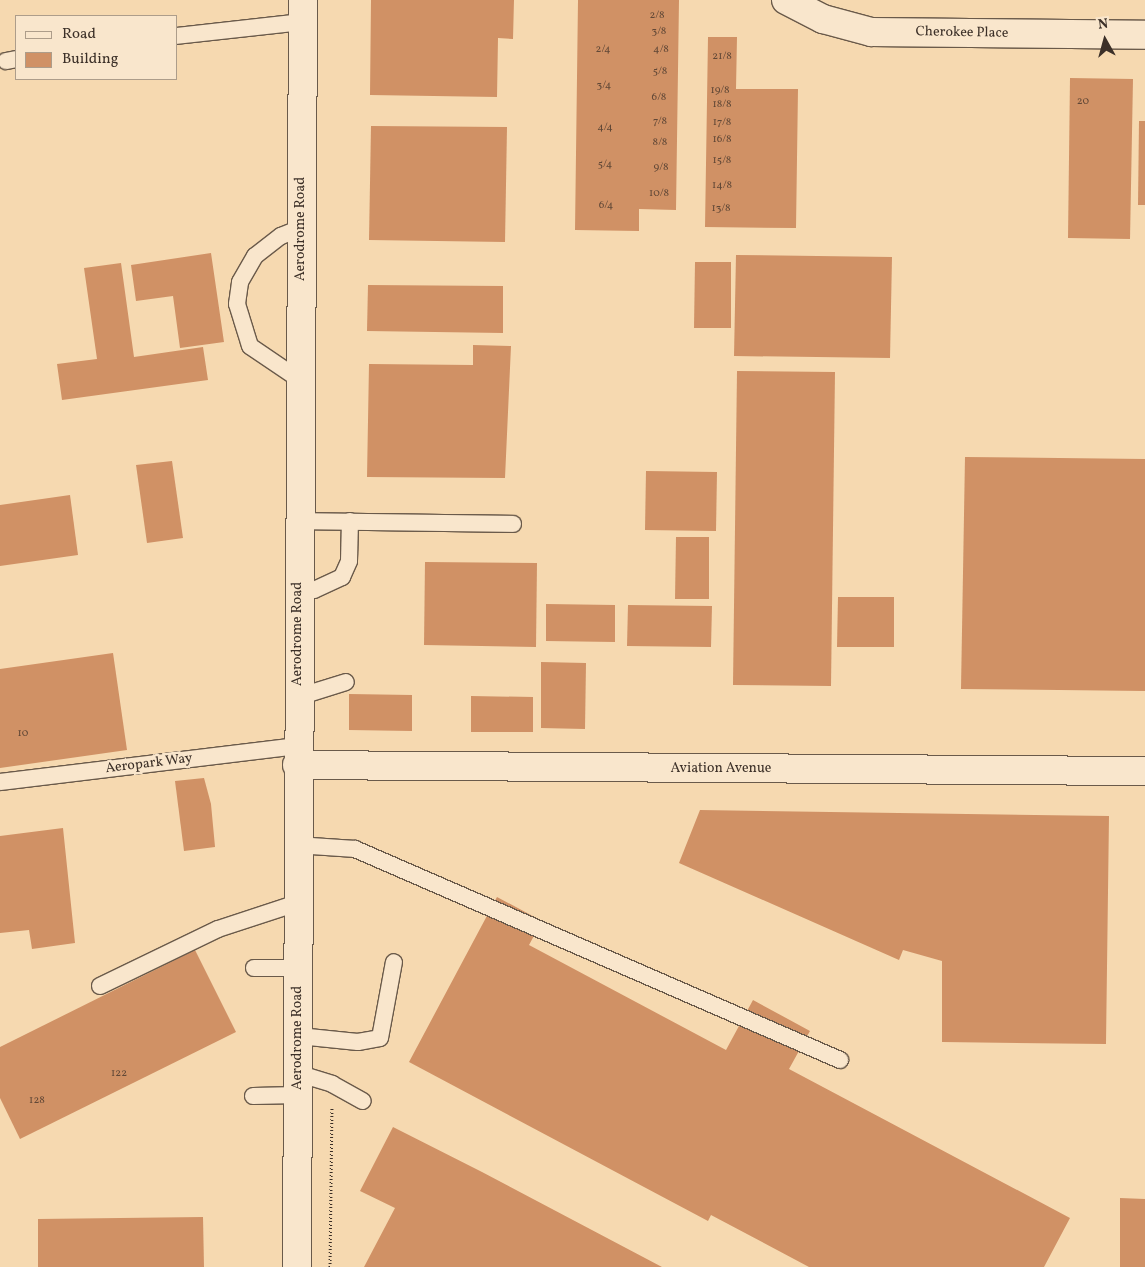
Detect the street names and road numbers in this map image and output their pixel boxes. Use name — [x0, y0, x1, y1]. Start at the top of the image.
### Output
street label: Cherokee Place — [915, 24, 1009, 42]
street label: Aerodrome Road — [293, 177, 309, 281]
street label: Aerodrome Road — [290, 582, 306, 686]
street label: Aeropark Way — [104, 750, 194, 778]
street label: Aviation Avenue — [671, 761, 771, 777]
street label: Aerodrome Road — [290, 986, 306, 1090]

